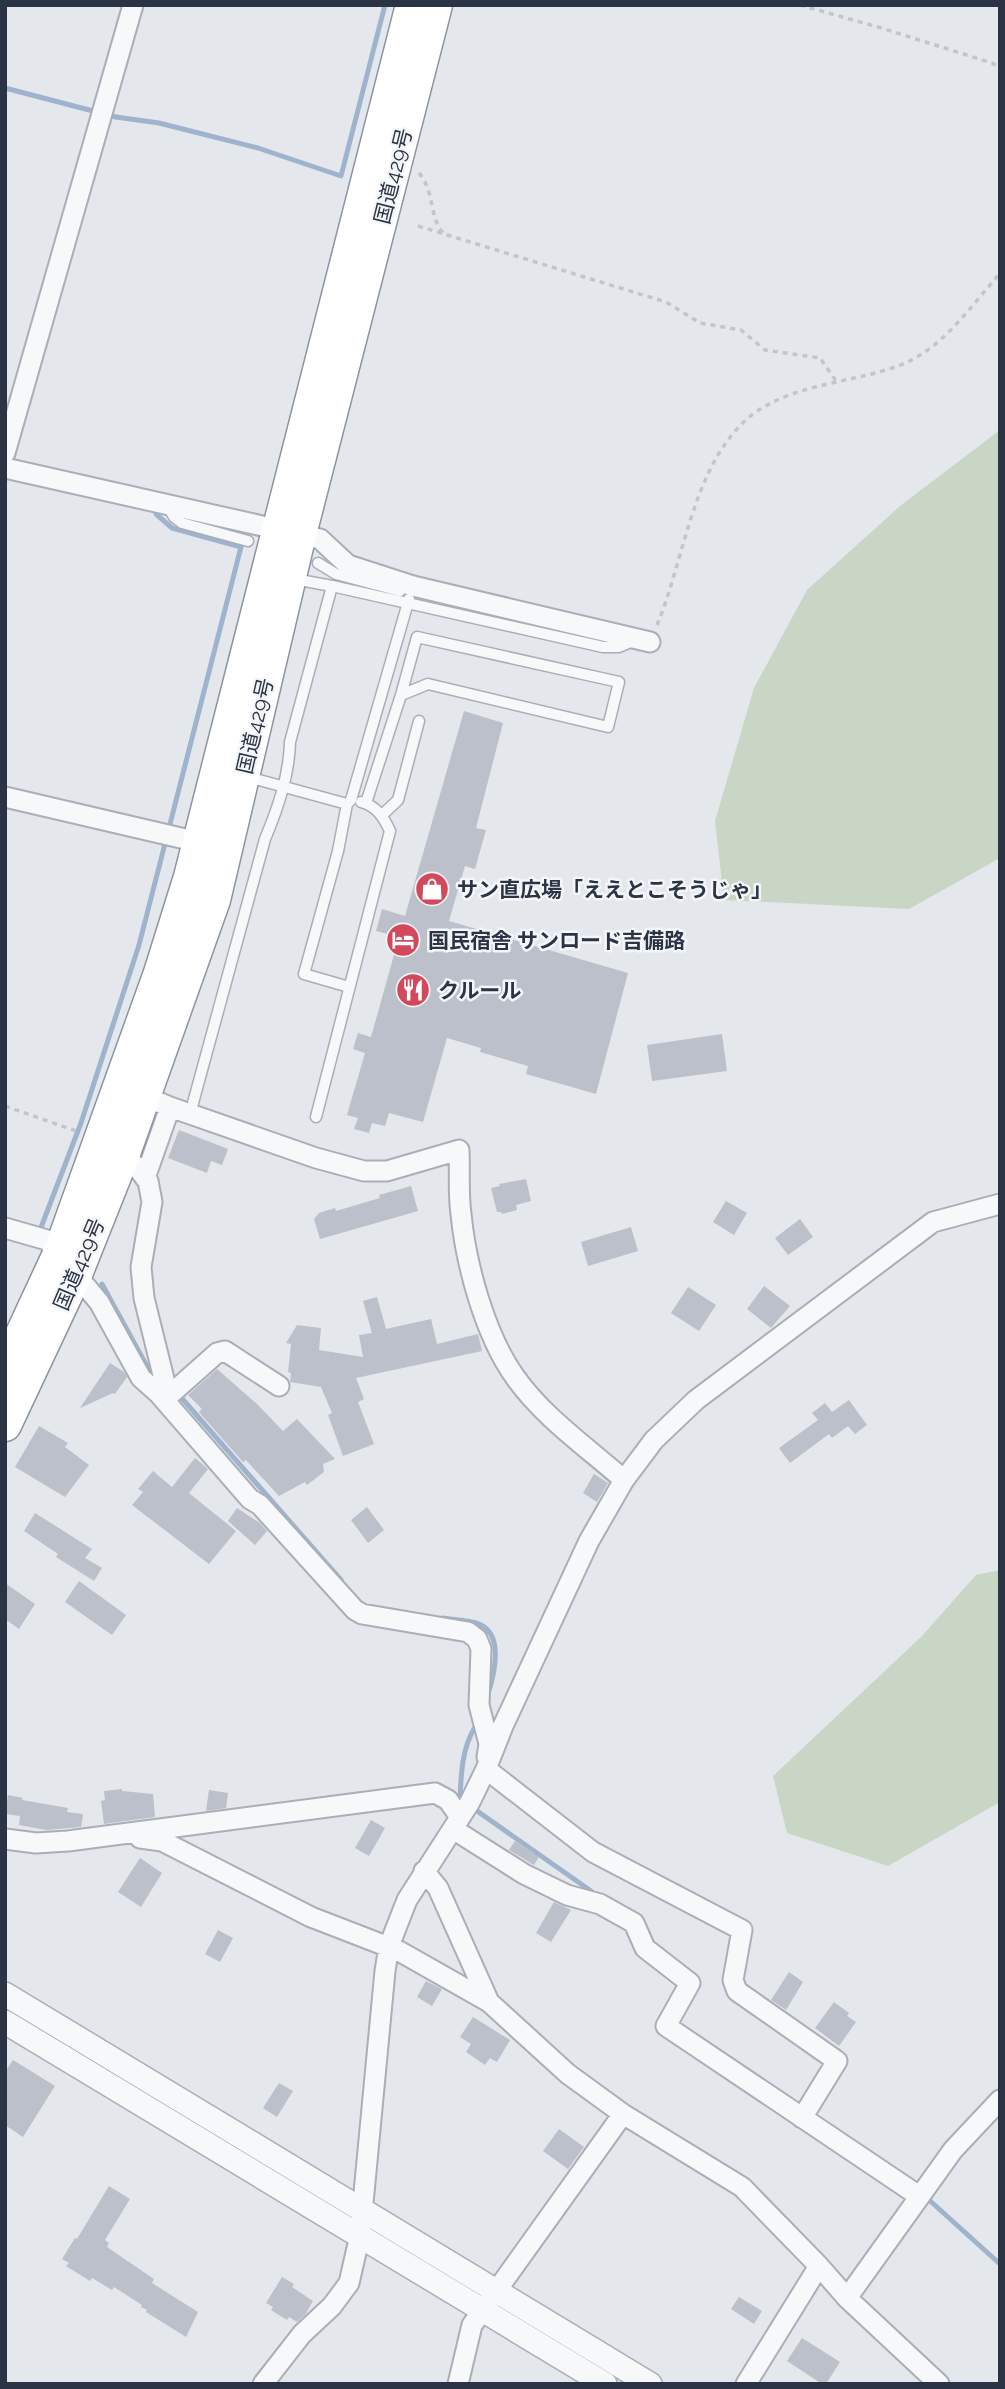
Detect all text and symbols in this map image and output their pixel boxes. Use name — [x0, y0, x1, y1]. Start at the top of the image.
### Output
street label: 国道429号 — [369, 126, 417, 226]
street label: 国道429号 — [232, 676, 278, 776]
shop icon: サン直広場「ええとこそうじゃ」 — [413, 870, 451, 908]
place label: サン直広場「ええとこそうじゃ」 — [457, 877, 772, 902]
hotel icon: 国民宿舎 サンロード吉備路 — [384, 921, 422, 959]
place label: 国民宿舎 サンロード吉備路 — [428, 928, 685, 953]
restaurant icon: クルール — [394, 971, 432, 1009]
place label: クルール — [438, 978, 521, 1003]
street label: 国道429号 — [48, 1214, 110, 1314]

